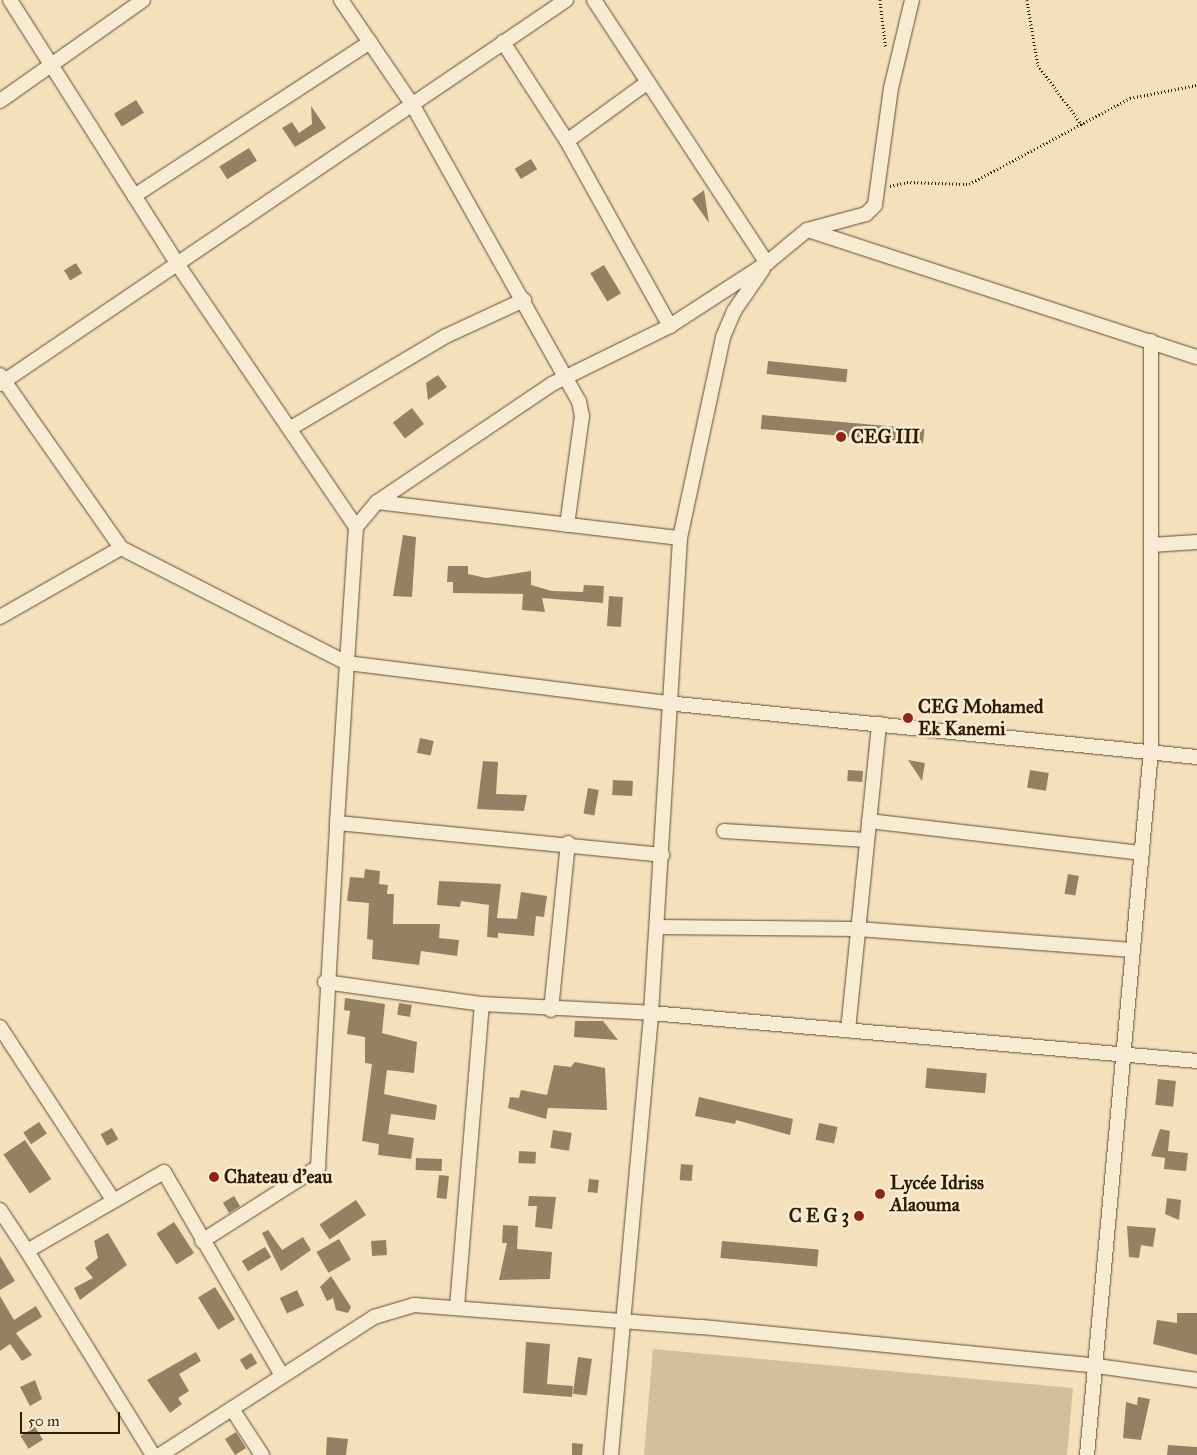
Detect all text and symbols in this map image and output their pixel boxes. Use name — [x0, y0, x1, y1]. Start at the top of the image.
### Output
place label: CEG III — [851, 426, 920, 448]
marker: CEG III — [835, 431, 847, 443]
place label: CEG Mohamed Ek Kanemi — [918, 696, 1043, 740]
marker: CEG Mohamed Ek Kanemi — [902, 712, 914, 724]
place label: Chateau d'eau — [224, 1166, 332, 1188]
marker: Chateau d'eau — [208, 1171, 220, 1183]
place label: Lycée Idriss Alaouma — [890, 1172, 984, 1216]
marker: Lycée Idriss Alaouma — [874, 1188, 886, 1200]
place label: C E G 3 — [789, 1205, 849, 1227]
marker: C E G 3 — [853, 1210, 865, 1222]
scale bar — [22, 1402, 122, 1434]
text: 50 m — [28, 1412, 60, 1430]

